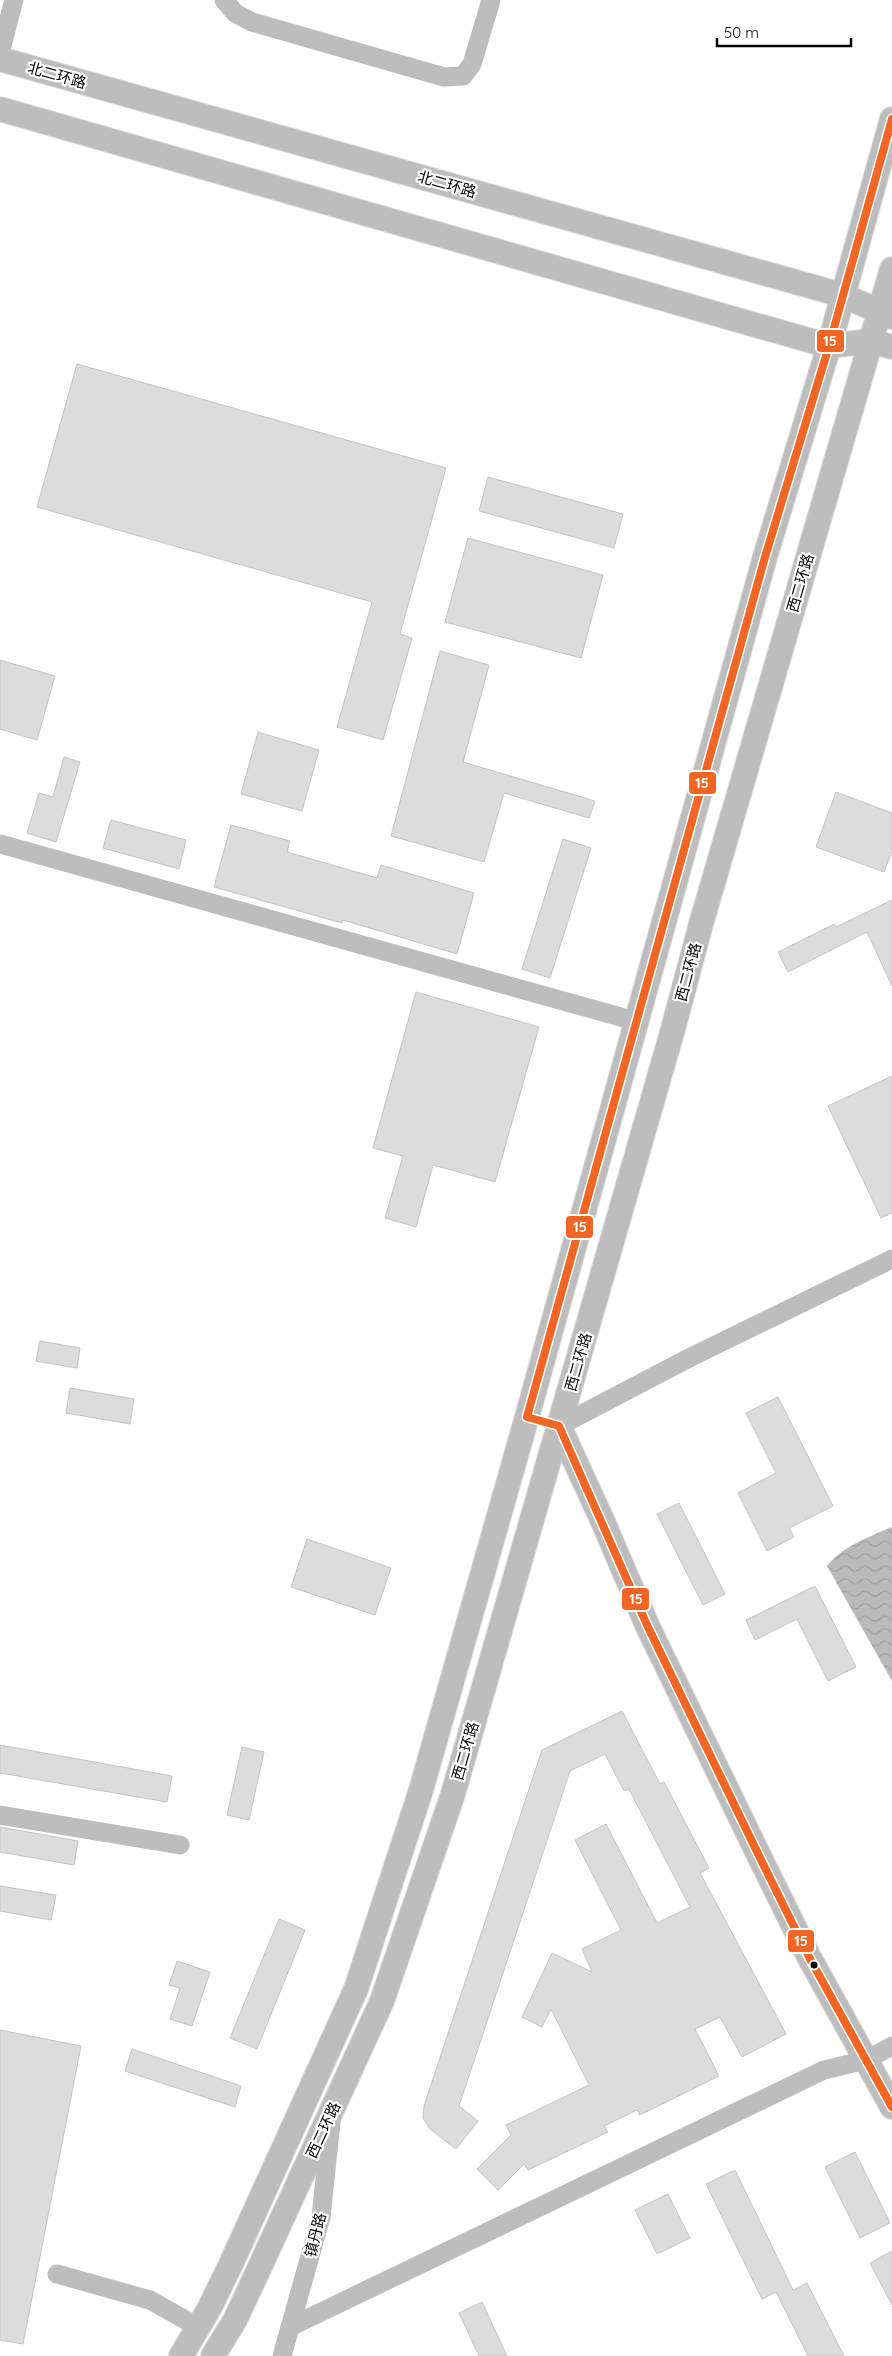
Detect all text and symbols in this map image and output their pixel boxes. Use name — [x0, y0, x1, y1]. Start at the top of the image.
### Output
scale bar — [717, 15, 851, 47]
text: 50 m — [724, 23, 759, 42]
street label: 北二环路 — [26, 58, 88, 92]
street label: 北二环路 — [416, 167, 478, 201]
line badge: 15 — [816, 329, 845, 353]
text: 15 — [823, 332, 837, 350]
street label: 西二环路 — [783, 552, 817, 614]
line badge: 15 — [688, 771, 717, 795]
text: 15 — [695, 774, 709, 792]
street label: 西二环路 — [671, 941, 705, 1003]
line badge: 15 — [565, 1215, 594, 1239]
text: 15 — [573, 1218, 587, 1236]
street label: 西二环路 — [561, 1331, 595, 1393]
line badge: 15 — [621, 1587, 650, 1611]
text: 15 — [629, 1590, 643, 1608]
street label: 西二环路 — [448, 1720, 482, 1782]
line badge: 15 — [787, 1929, 815, 1953]
text: 15 — [794, 1932, 808, 1950]
unlabelled marker — [809, 1960, 819, 1970]
street label: 西二环路 — [302, 2099, 344, 2161]
street label: 镇丹路 — [300, 2211, 330, 2259]

